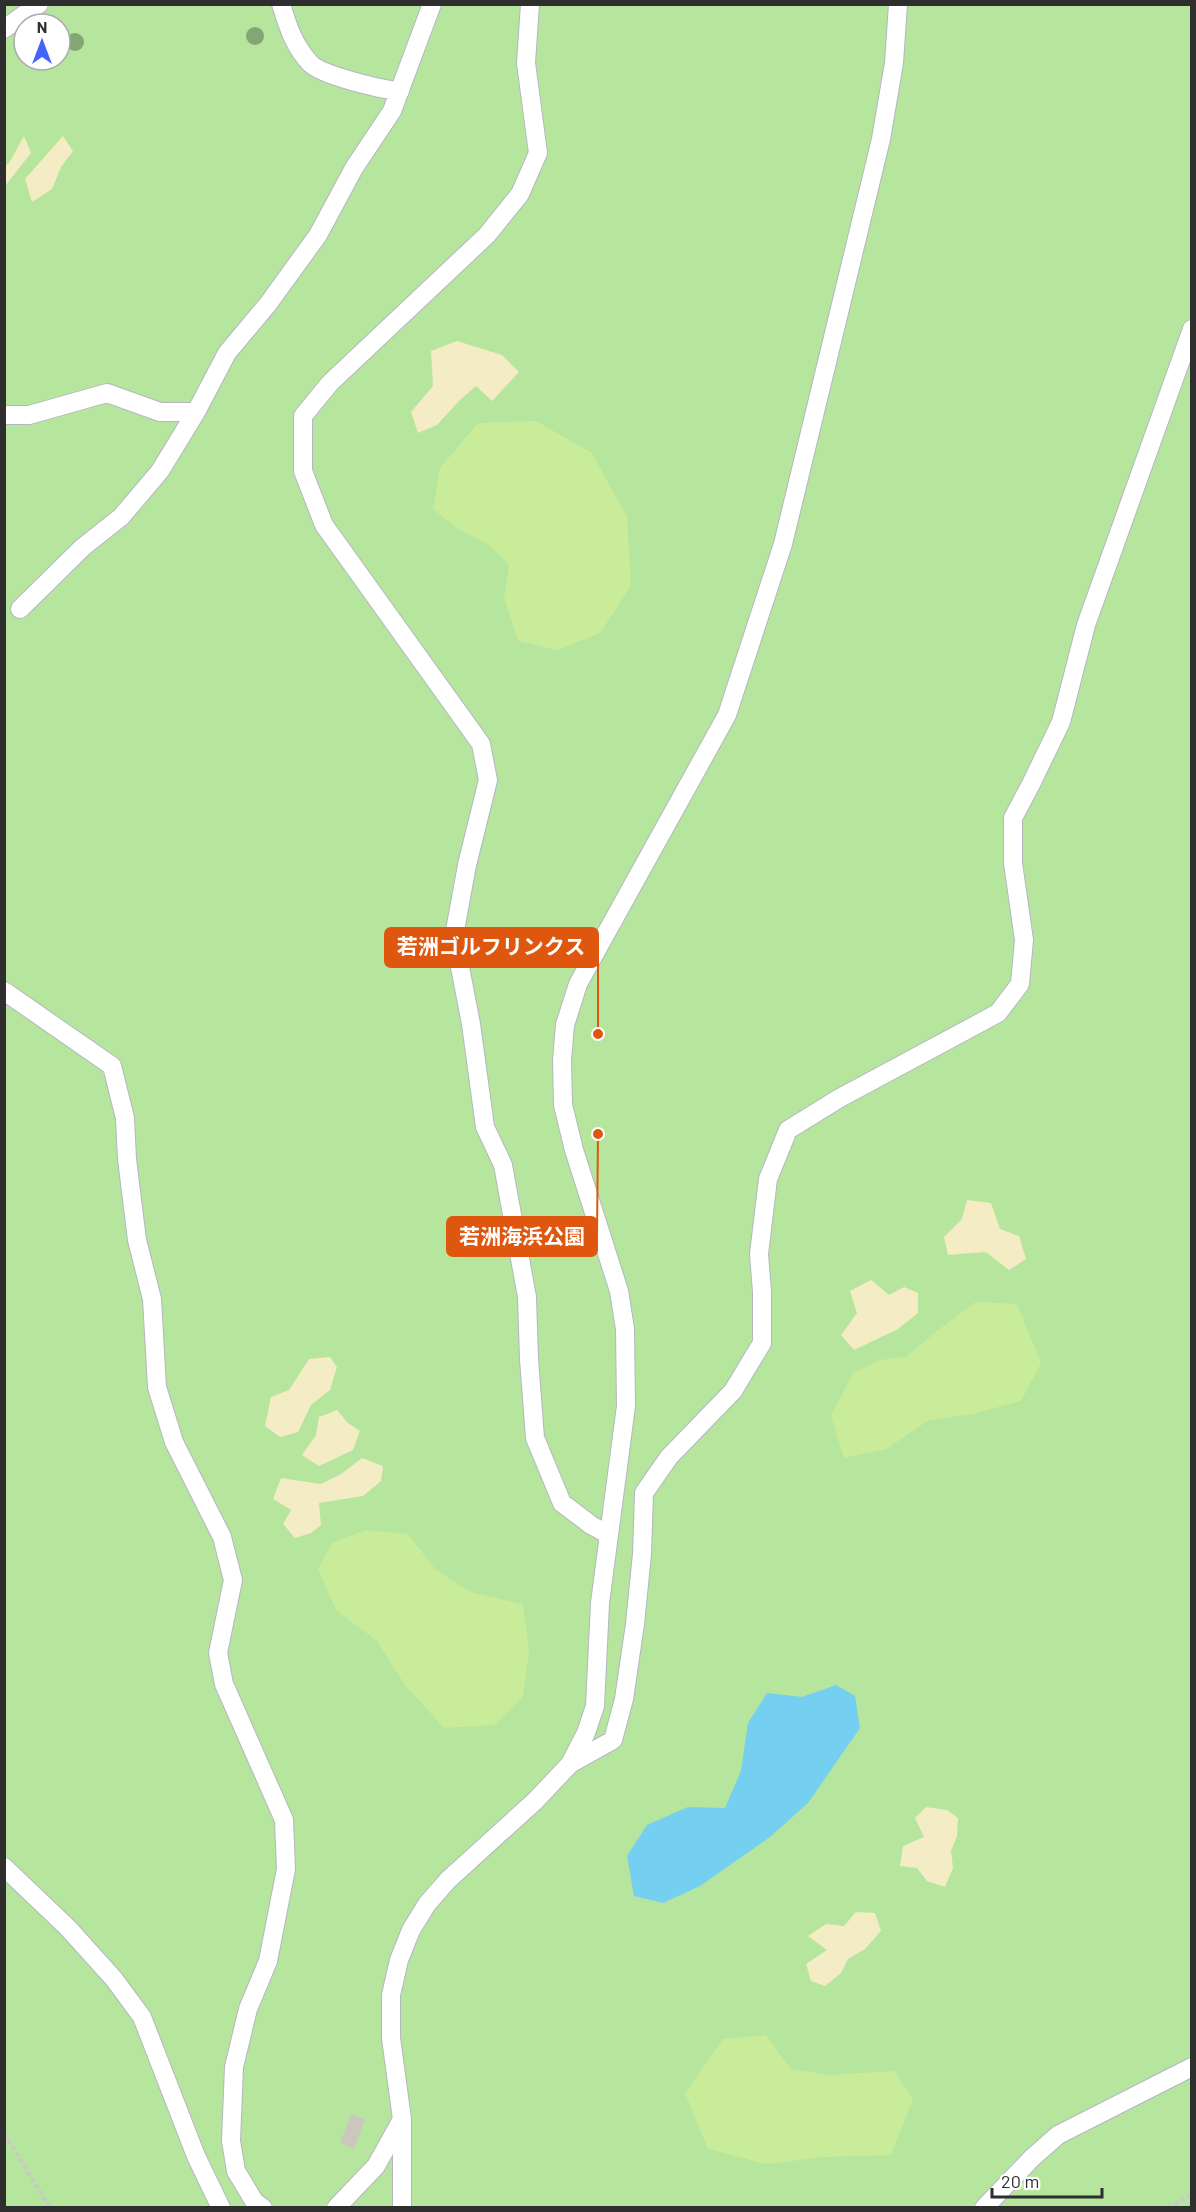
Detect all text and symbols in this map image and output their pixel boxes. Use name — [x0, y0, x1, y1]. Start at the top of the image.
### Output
north arrow — [12, 12, 72, 72]
text: N — [37, 17, 47, 36]
callout: 若洲ゴルフリンクス — [385, 928, 598, 967]
text: 若洲ゴルフリンクス — [397, 933, 585, 958]
callout: 若洲海浜公園 — [447, 1217, 597, 1256]
text: 若洲海浜公園 — [459, 1223, 585, 1248]
scale bar — [992, 2161, 1102, 2199]
text: 20 m — [1001, 2170, 1039, 2192]

